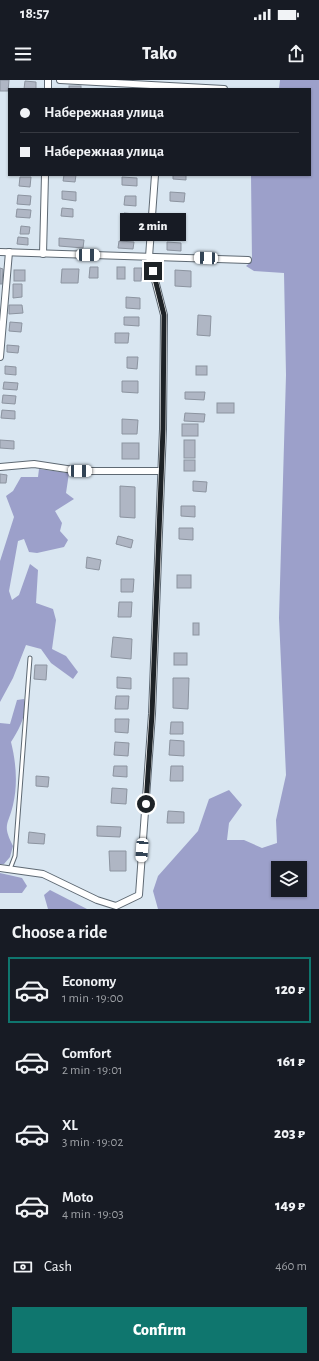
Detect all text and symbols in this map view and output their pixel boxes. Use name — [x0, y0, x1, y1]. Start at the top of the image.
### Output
text: 18:57 — [20, 6, 49, 21]
icon: menu — [12, 43, 34, 65]
icon: share — [285, 43, 307, 65]
text: Tako — [142, 45, 177, 63]
text: Набережная улица — [44, 105, 164, 120]
text: Набережная улица — [44, 144, 164, 159]
callout: 2 min — [120, 213, 186, 241]
text: 2 min — [138, 220, 168, 233]
car — [76, 249, 100, 261]
car — [194, 252, 218, 264]
route end — [144, 262, 162, 280]
car — [68, 465, 92, 477]
route start — [137, 795, 155, 813]
car — [135, 838, 149, 862]
map controls — [271, 861, 307, 897]
button: layers — [271, 861, 307, 897]
text: Choose a ride — [12, 924, 107, 942]
icon: car — [14, 972, 50, 1008]
text: Economy — [62, 974, 116, 989]
text: 120 ₽ — [275, 982, 305, 997]
text: 1 min · 19:00 — [62, 992, 123, 1005]
icon: car — [14, 1044, 50, 1080]
text: Comfort — [62, 1046, 111, 1061]
text: 161 ₽ — [277, 1054, 305, 1069]
text: 2 min · 19:01 — [62, 1064, 122, 1077]
icon: car — [14, 1116, 50, 1152]
text: XL — [62, 1118, 78, 1133]
text: 203 ₽ — [274, 1126, 305, 1141]
text: 3 min · 19:02 — [62, 1136, 123, 1149]
icon: car — [14, 1188, 50, 1224]
text: Moto — [62, 1190, 94, 1205]
text: 149 ₽ — [275, 1198, 305, 1213]
text: 4 min · 19:03 — [62, 1208, 124, 1221]
icon: cash — [12, 1256, 34, 1278]
text: Cash — [44, 1259, 72, 1274]
text: 460 m — [275, 1260, 307, 1273]
button: Confirm — [12, 1307, 307, 1353]

